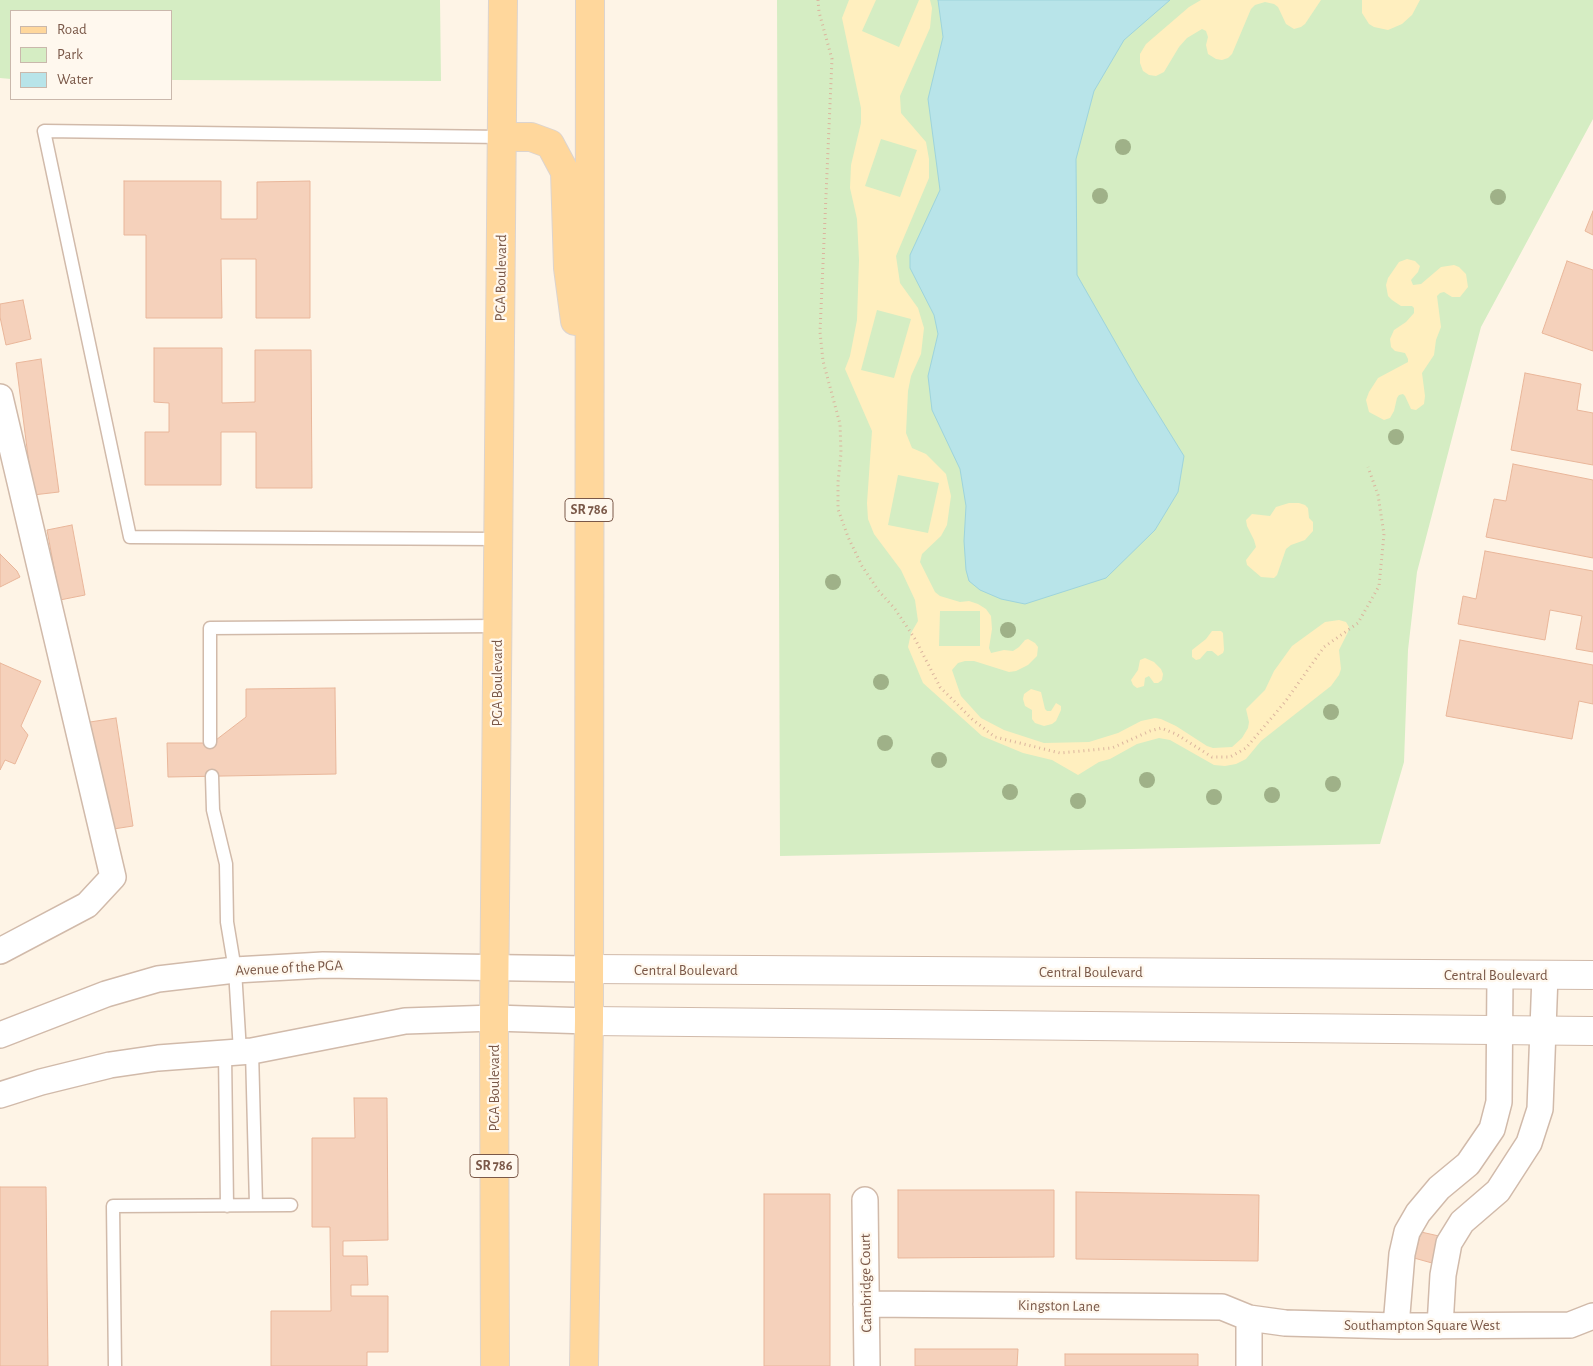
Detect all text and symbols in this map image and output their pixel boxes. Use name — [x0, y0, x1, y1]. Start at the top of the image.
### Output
legend — [10, 10, 172, 100]
text: Road — [57, 22, 87, 37]
text: Park — [57, 47, 83, 62]
text: Water — [57, 72, 93, 87]
street label: PGA Boulevard — [491, 234, 511, 322]
road number: SR 786 — [565, 498, 613, 522]
street label: PGA Boulevard — [488, 640, 506, 726]
street label: Avenue of the PGA — [235, 956, 343, 980]
street label: Central Boulevard — [634, 961, 738, 979]
street label: Central Boulevard — [1039, 963, 1143, 981]
street label: Central Boulevard — [1444, 966, 1548, 984]
street label: PGA Boulevard — [485, 1045, 503, 1131]
road number: SR 786 — [470, 1154, 518, 1178]
street label: Cambridge Court — [856, 1233, 876, 1333]
street label: Kingston Lane — [1018, 1296, 1100, 1316]
street label: Southampton Square West — [1344, 1316, 1500, 1334]

